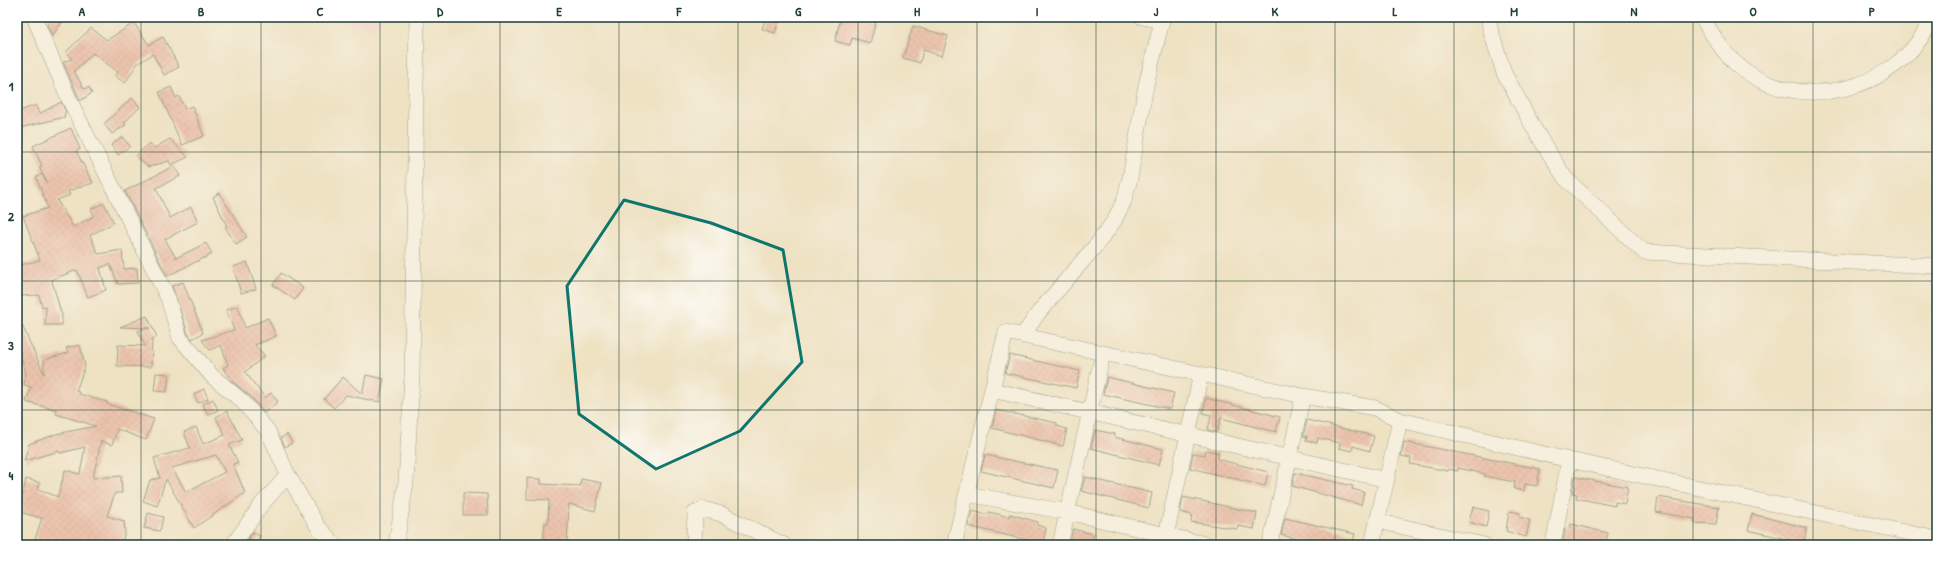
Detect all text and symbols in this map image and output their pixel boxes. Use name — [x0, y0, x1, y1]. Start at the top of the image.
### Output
text: A — [79, 2, 86, 20]
text: B — [198, 2, 205, 20]
text: C — [316, 2, 324, 20]
text: D — [437, 2, 444, 20]
text: E — [556, 2, 562, 20]
text: F — [676, 2, 683, 20]
text: G — [795, 2, 802, 20]
text: H — [914, 2, 920, 20]
text: I — [1035, 2, 1039, 20]
text: J — [1154, 2, 1159, 20]
text: K — [1272, 2, 1279, 20]
text: L — [1393, 2, 1398, 20]
text: M — [1510, 2, 1518, 20]
text: N — [1631, 2, 1638, 20]
text: O — [1749, 2, 1757, 20]
text: P — [1869, 2, 1875, 20]
text: 1 — [9, 77, 14, 95]
text: 2 — [8, 207, 15, 225]
text: 3 — [8, 336, 14, 354]
text: 4 — [9, 466, 14, 484]

